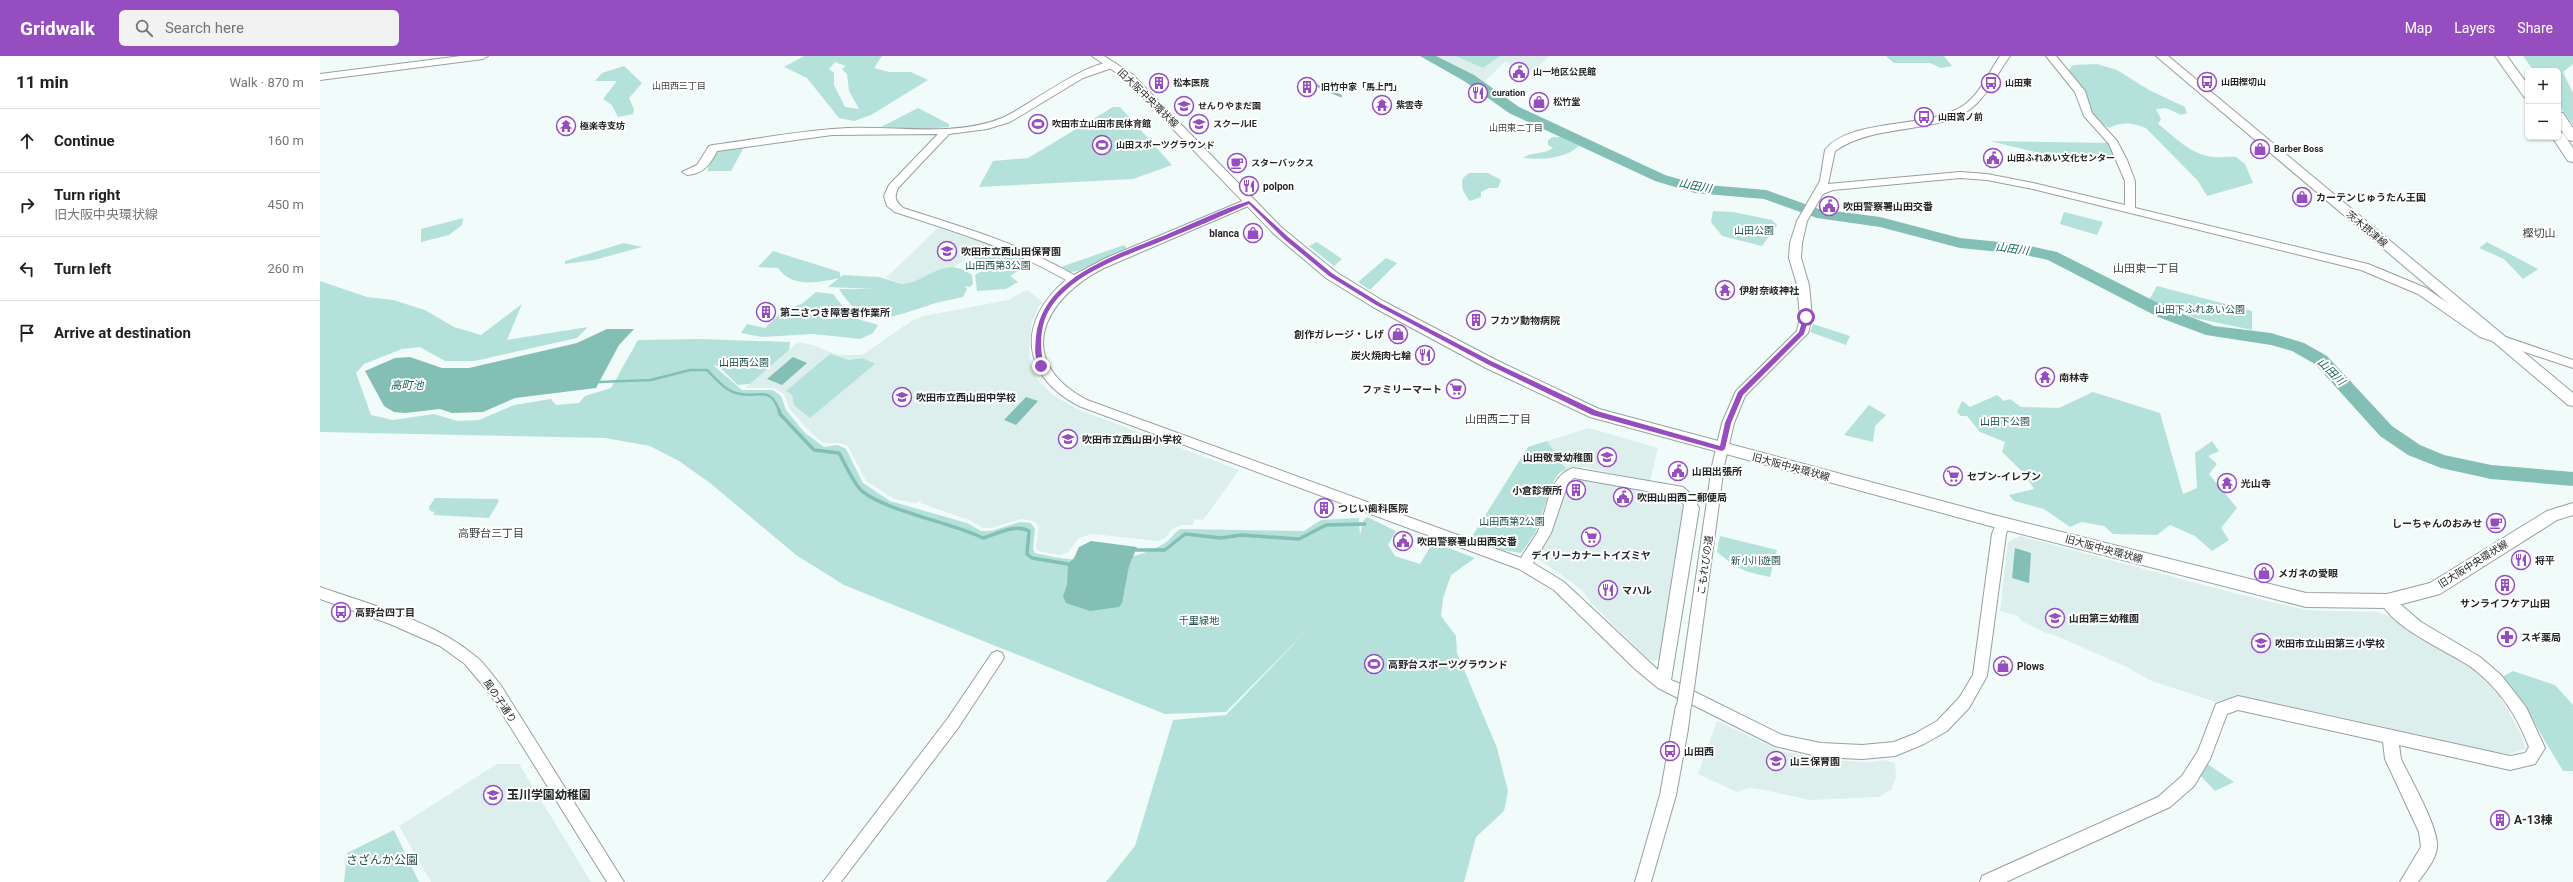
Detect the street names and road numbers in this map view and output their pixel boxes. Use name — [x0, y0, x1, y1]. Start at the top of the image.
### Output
street label: 旧大阪中央環状線 — [1115, 66, 1181, 130]
street label: 茨木摂津線 — [2344, 209, 2390, 249]
street label: 旧大阪中央環状線 — [1751, 451, 1831, 483]
street label: 旧大阪中央環状線 — [2064, 533, 2144, 565]
street label: こもれびの道 — [1695, 535, 1715, 595]
street label: 旧大阪中央環状線 — [2436, 538, 2510, 590]
street label: 風の子通り — [481, 677, 519, 725]

